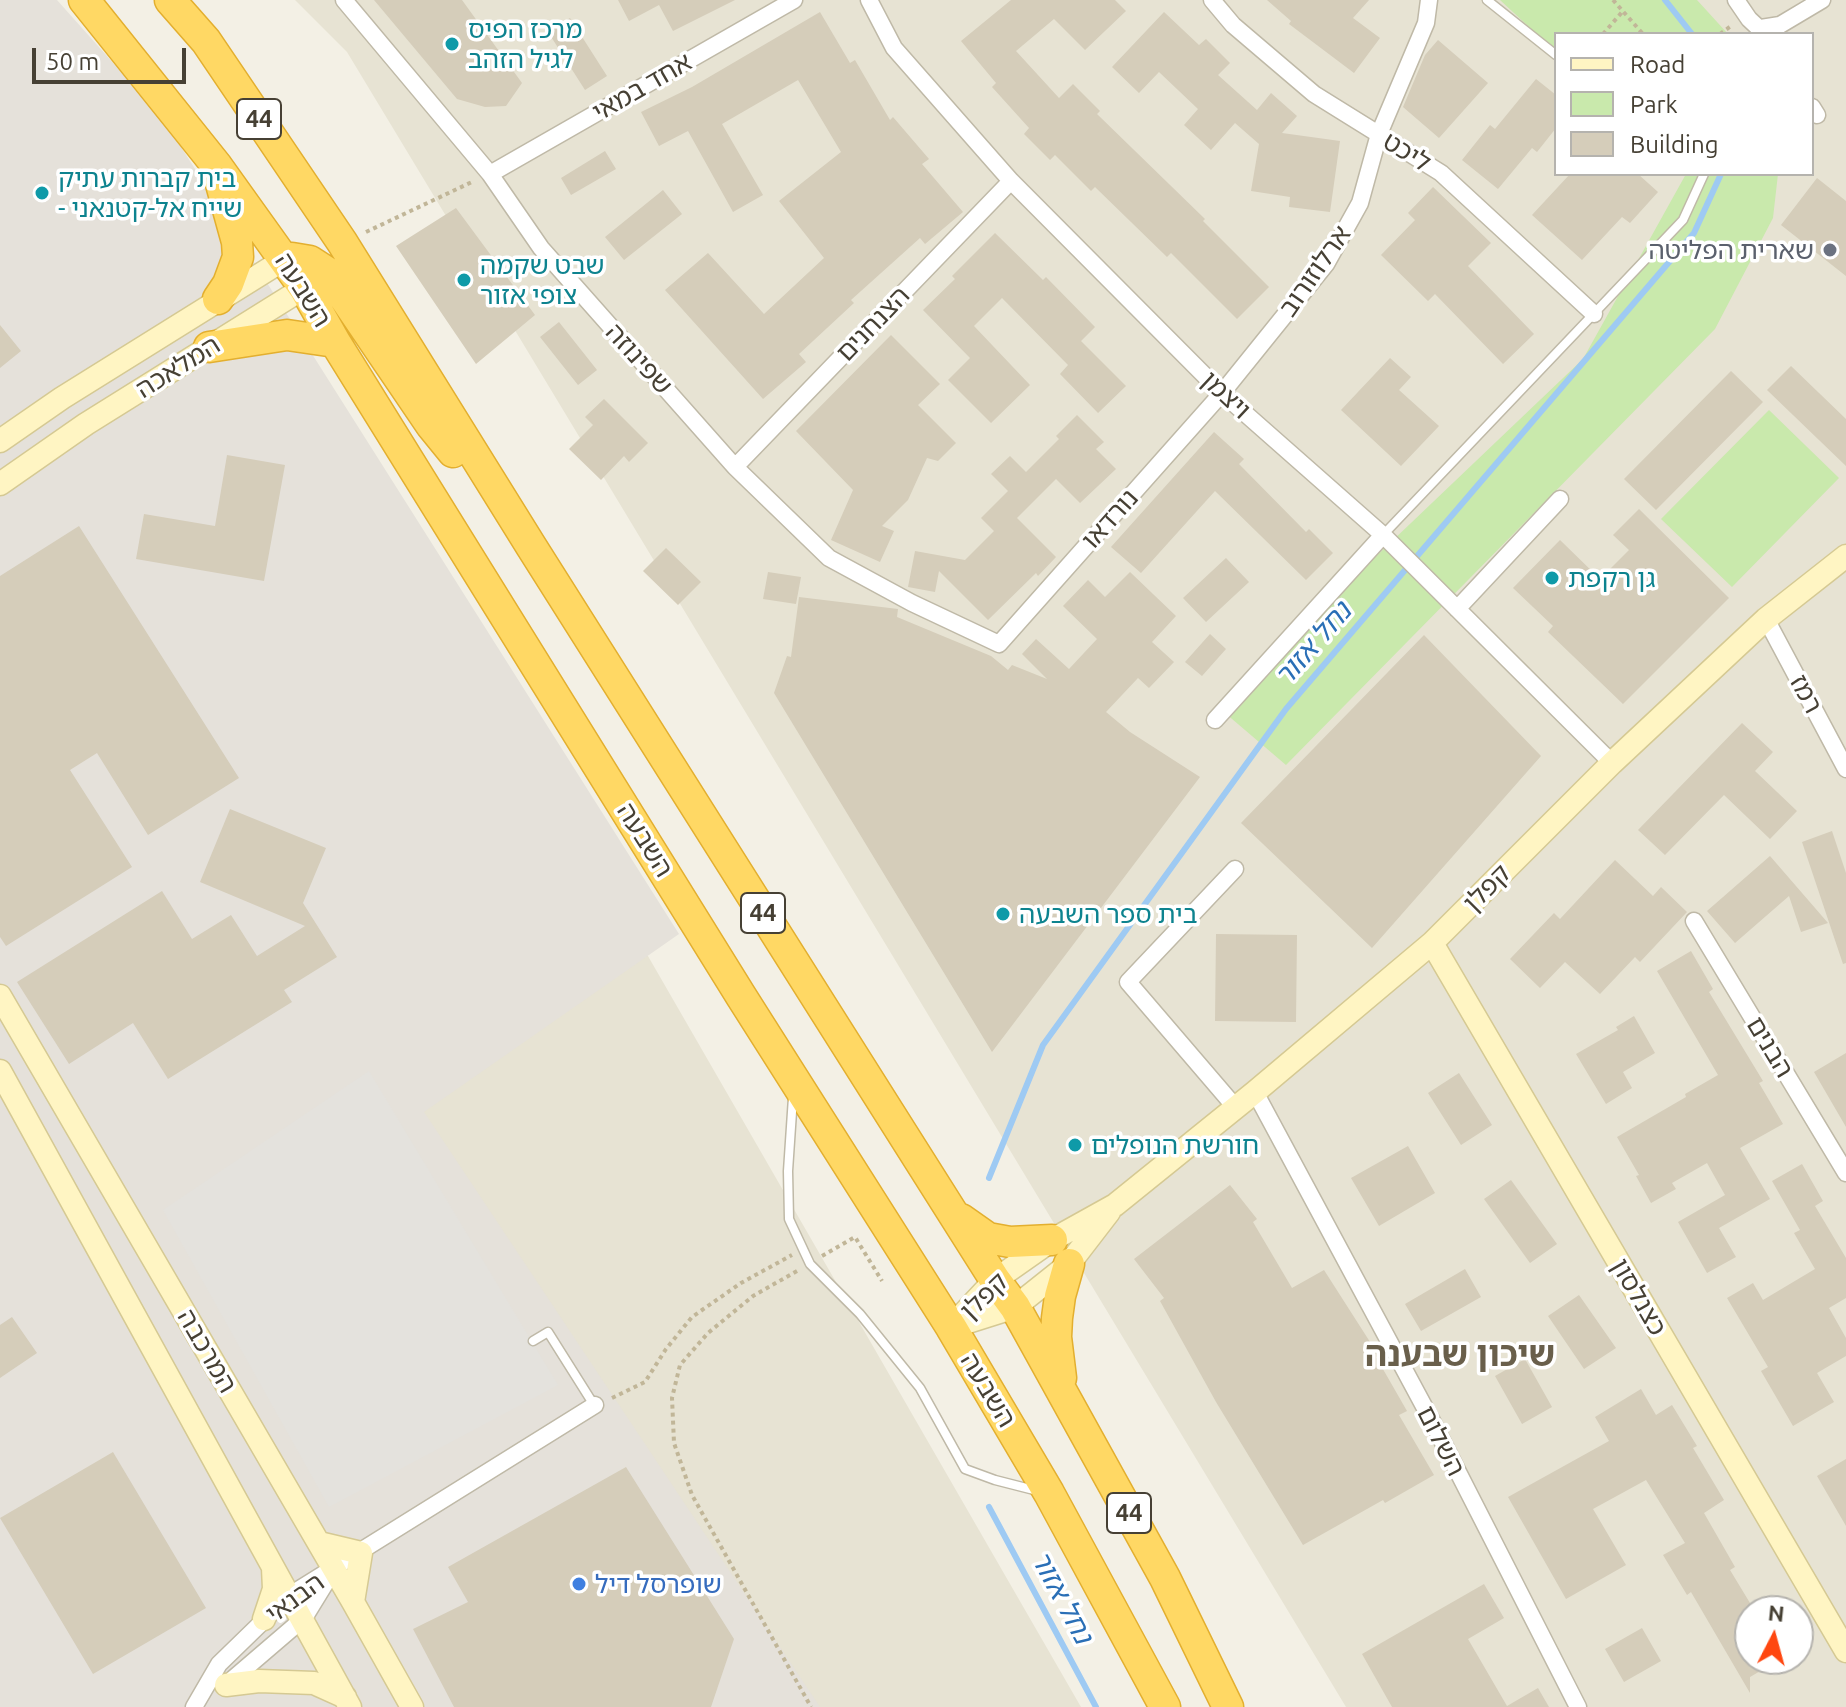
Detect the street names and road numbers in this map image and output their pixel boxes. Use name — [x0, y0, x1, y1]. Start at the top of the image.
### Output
street label: אחד במאי — [587, 46, 697, 128]
road number: 44 — [237, 99, 281, 139]
street label: ליכט — [1377, 125, 1437, 179]
street label: ארלוזורוב — [1272, 220, 1358, 322]
street label: השבעה — [268, 247, 338, 333]
street label: הצנחנים — [830, 280, 916, 368]
street label: שפינוזה — [599, 317, 679, 401]
street label: המלאכה — [130, 329, 226, 405]
street label: ויצמן — [1195, 365, 1257, 425]
street label: נורדאו — [1075, 483, 1145, 555]
street label: רמז — [1783, 669, 1829, 719]
street label: השבעה — [610, 797, 680, 883]
street label: קפלן — [1457, 858, 1517, 918]
road number: 44 — [741, 893, 785, 933]
street label: הבנים — [1740, 1011, 1800, 1083]
street label: כצנלסון — [1605, 1253, 1673, 1341]
street label: קפלן — [954, 1266, 1014, 1326]
street label: המרכבה — [171, 1304, 243, 1398]
street label: השבעה — [954, 1347, 1022, 1433]
street label: השלום — [1410, 1401, 1472, 1481]
road number: 44 — [1107, 1493, 1151, 1533]
street label: הבנאי — [260, 1566, 330, 1630]

